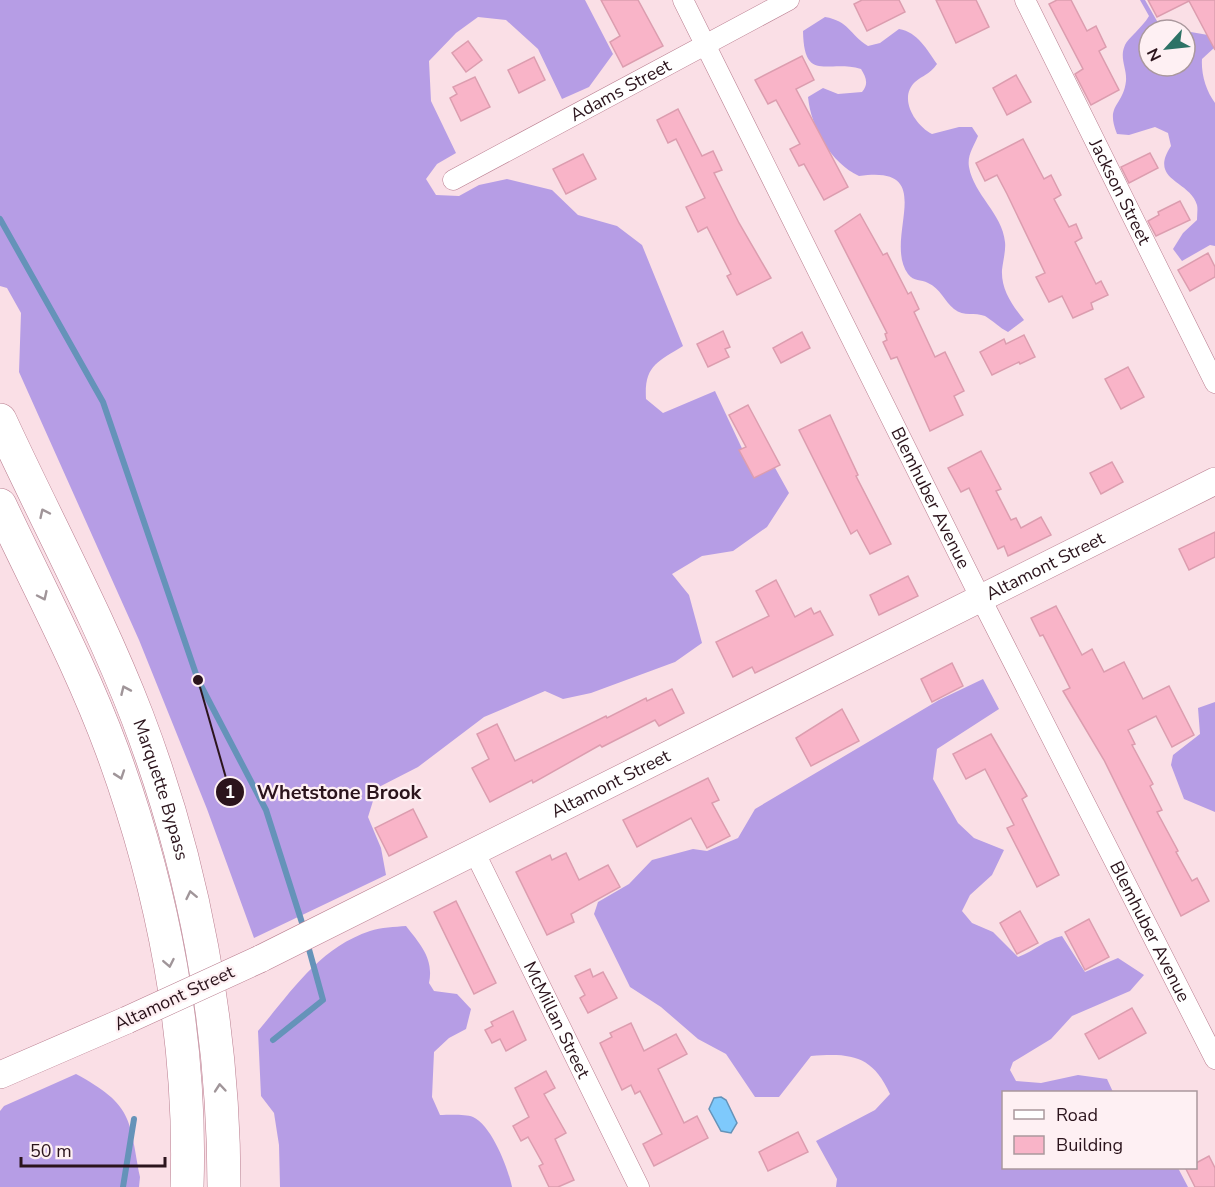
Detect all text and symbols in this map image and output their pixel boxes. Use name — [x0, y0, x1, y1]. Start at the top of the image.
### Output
north arrow — [1137, 18, 1197, 78]
text: N — [1142, 44, 1167, 65]
street label: Adams Street — [566, 53, 676, 127]
street label: Jackson Street — [1083, 134, 1157, 249]
street label: Blemhuber Avenue — [885, 423, 976, 573]
one-way arrow — [39, 508, 51, 519]
street label: Altamont Street — [982, 526, 1109, 606]
one-way arrow — [36, 590, 48, 601]
one-way arrow — [121, 685, 133, 696]
street label: Marquette Bypass — [127, 716, 194, 863]
street label: Altamont Street — [547, 743, 675, 823]
one-way arrow — [113, 769, 126, 780]
callout: Whetstone Brook — [215, 773, 433, 811]
text: Whetstone Brook — [257, 779, 422, 806]
text: 1 — [225, 780, 235, 804]
street label: Blemhuber Avenue — [1104, 857, 1196, 1006]
one-way arrow — [185, 890, 198, 900]
street label: McMillan Street — [518, 957, 596, 1083]
one-way arrow — [162, 958, 175, 968]
street label: Altamont Street — [110, 959, 239, 1036]
one-way arrow — [214, 1083, 227, 1092]
legend — [1002, 1091, 1197, 1169]
text: Road — [1056, 1103, 1098, 1127]
scale bar — [21, 1130, 165, 1168]
text: Building — [1056, 1133, 1123, 1157]
text: 50 m — [30, 1139, 72, 1163]

